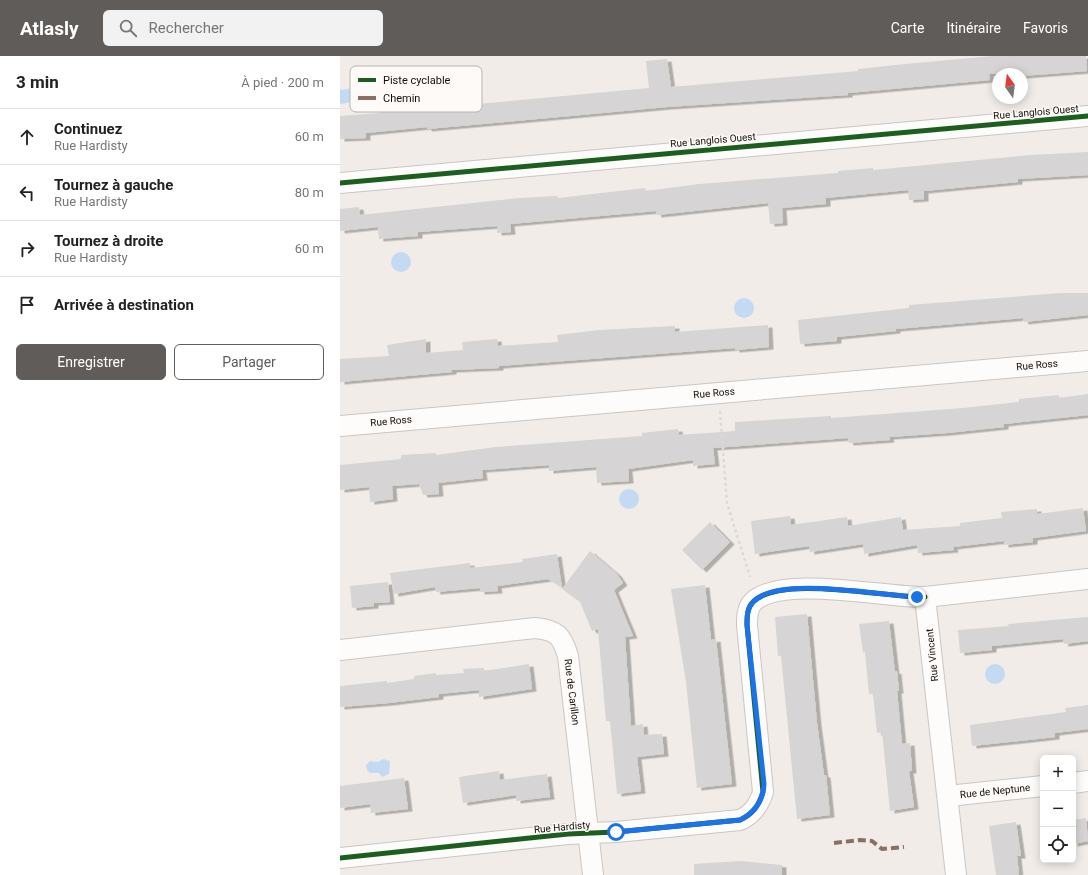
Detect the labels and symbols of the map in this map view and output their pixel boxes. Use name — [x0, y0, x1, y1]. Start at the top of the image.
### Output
legend — [350, 66, 482, 112]
north arrow — [992, 68, 1028, 104]
text: Piste cyclable — [383, 74, 451, 87]
text: Chemin — [383, 92, 420, 105]
street label: Rue Langlois Ouest — [993, 103, 1079, 121]
street label: Rue Langlois Ouest — [670, 131, 756, 149]
street label: Rue Ross — [1016, 358, 1058, 372]
street label: Rue Ross — [693, 386, 735, 400]
street label: Rue Ross — [370, 414, 412, 428]
route end — [908, 588, 926, 606]
street label: Rue Vincent — [924, 628, 940, 682]
street label: Rue de Carillon — [562, 658, 582, 726]
street label: Rue de Neptune — [959, 782, 1031, 800]
street label: Rue Hardisty — [533, 819, 591, 835]
route start — [607, 823, 625, 841]

